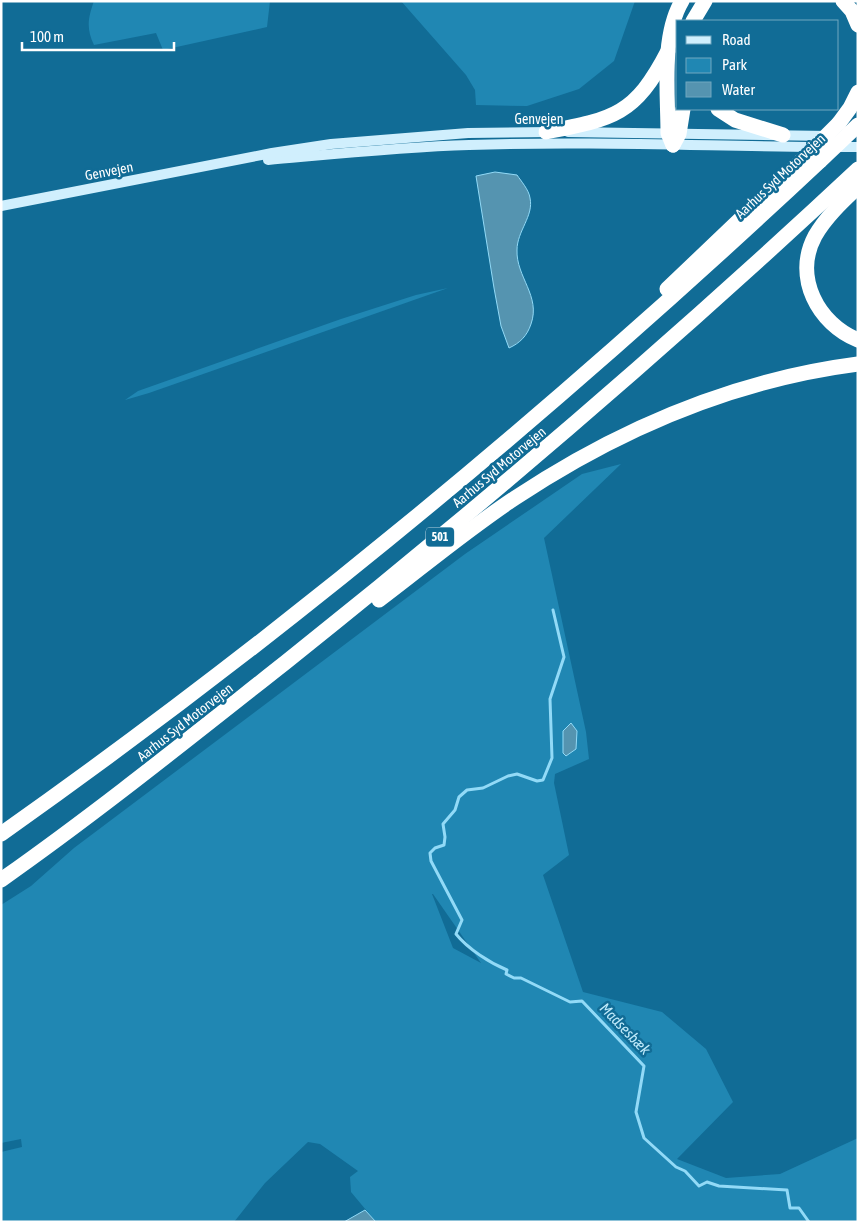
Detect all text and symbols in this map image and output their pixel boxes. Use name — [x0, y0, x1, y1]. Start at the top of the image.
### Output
scale bar — [22, 20, 175, 52]
legend — [676, 20, 839, 110]
text: 100 m — [30, 28, 64, 45]
text: Road — [722, 31, 751, 48]
text: Park — [722, 56, 747, 73]
text: Water — [722, 81, 755, 98]
street label: Genvejen — [515, 111, 563, 127]
street label: Aarhus Syd Motorvejen — [732, 130, 828, 222]
street label: Genvejen — [83, 158, 135, 184]
street label: Aarhus Syd Motorvejen — [449, 423, 549, 511]
road number: 501 — [426, 528, 454, 546]
street label: Aarhus Syd Motorvejen — [134, 680, 236, 764]
water label: Madsesbæk — [597, 999, 654, 1058]

